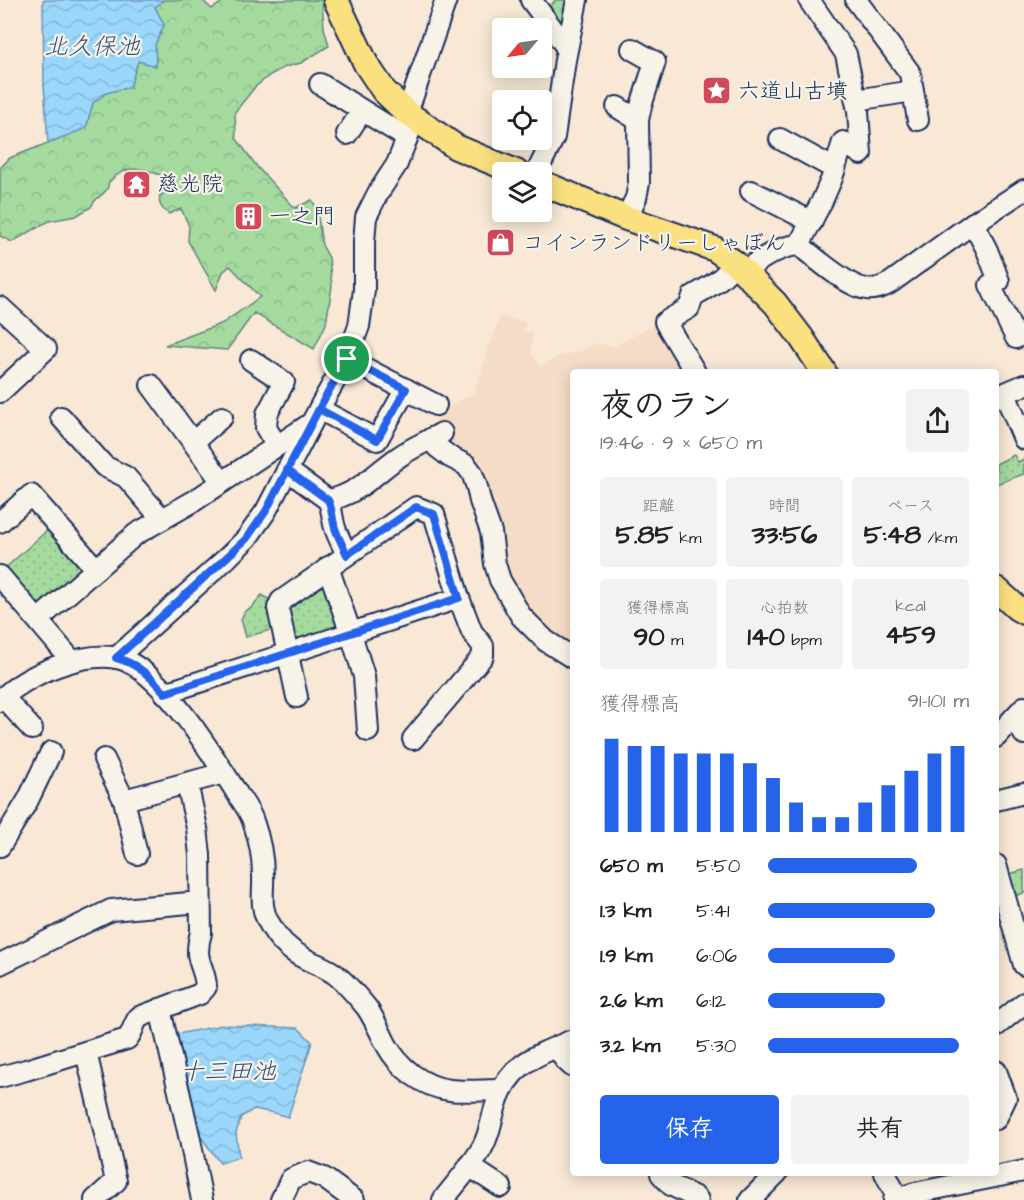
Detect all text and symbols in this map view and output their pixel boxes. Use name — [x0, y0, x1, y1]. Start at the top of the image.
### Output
north arrow — [492, 18, 552, 78]
map controls — [492, 18, 552, 222]
water label: 北久保池 — [44, 30, 141, 64]
place icon: 六道山古墳 — [701, 75, 733, 107]
place label: 六道山古墳 — [738, 76, 848, 107]
button: locate — [492, 90, 552, 150]
button: layers — [492, 162, 552, 222]
temple icon: 慈光院 — [120, 168, 152, 200]
place label: 慈光院 — [157, 169, 223, 200]
building icon: 一之門 — [232, 200, 264, 232]
place label: 一之門 — [269, 201, 335, 232]
shop icon: コインランドリーしゃぼん — [485, 227, 517, 259]
place label: コインランドリーしゃぼん — [522, 228, 786, 259]
pin — [321, 333, 372, 384]
icon: arrive — [330, 342, 363, 375]
text: 夜のラン — [600, 383, 732, 429]
button: share — [906, 389, 969, 452]
text: 19:46 · 9 × 650 m — [600, 429, 762, 457]
text: 距離 — [642, 495, 675, 517]
text: 時間 — [768, 495, 801, 517]
text: ペース — [887, 495, 934, 517]
text: 5.85 — [615, 517, 673, 553]
text: 33:56 — [752, 517, 817, 553]
text: 5:48 — [864, 517, 921, 553]
text: km — [673, 527, 702, 549]
text: /km — [921, 527, 957, 549]
text: kcal — [895, 595, 926, 617]
text: 獲得標高 — [626, 597, 691, 619]
text: 心拍数 — [760, 597, 809, 619]
text: 459 — [885, 617, 936, 653]
text: 90 — [633, 619, 665, 655]
text: 140 — [747, 619, 785, 655]
text: m — [665, 629, 684, 651]
text: bpm — [785, 629, 822, 651]
text: 91–101 m — [908, 687, 969, 715]
text: 獲得標高 — [600, 690, 680, 718]
text: 650 m — [600, 852, 663, 880]
text: 5:50 — [696, 852, 740, 880]
text: 1.3 km — [600, 897, 651, 925]
text: 5:41 — [696, 897, 730, 925]
text: 1.9 km — [600, 942, 653, 970]
text: 6:06 — [696, 942, 737, 970]
text: 2.6 km — [600, 987, 663, 1015]
text: 6:12 — [696, 987, 726, 1015]
text: 3.2 km — [600, 1032, 660, 1060]
text: 5:30 — [696, 1032, 736, 1060]
water label: 十三田池 — [180, 1055, 277, 1089]
button: 保存 — [600, 1095, 779, 1164]
button: 共有 — [791, 1095, 969, 1164]

